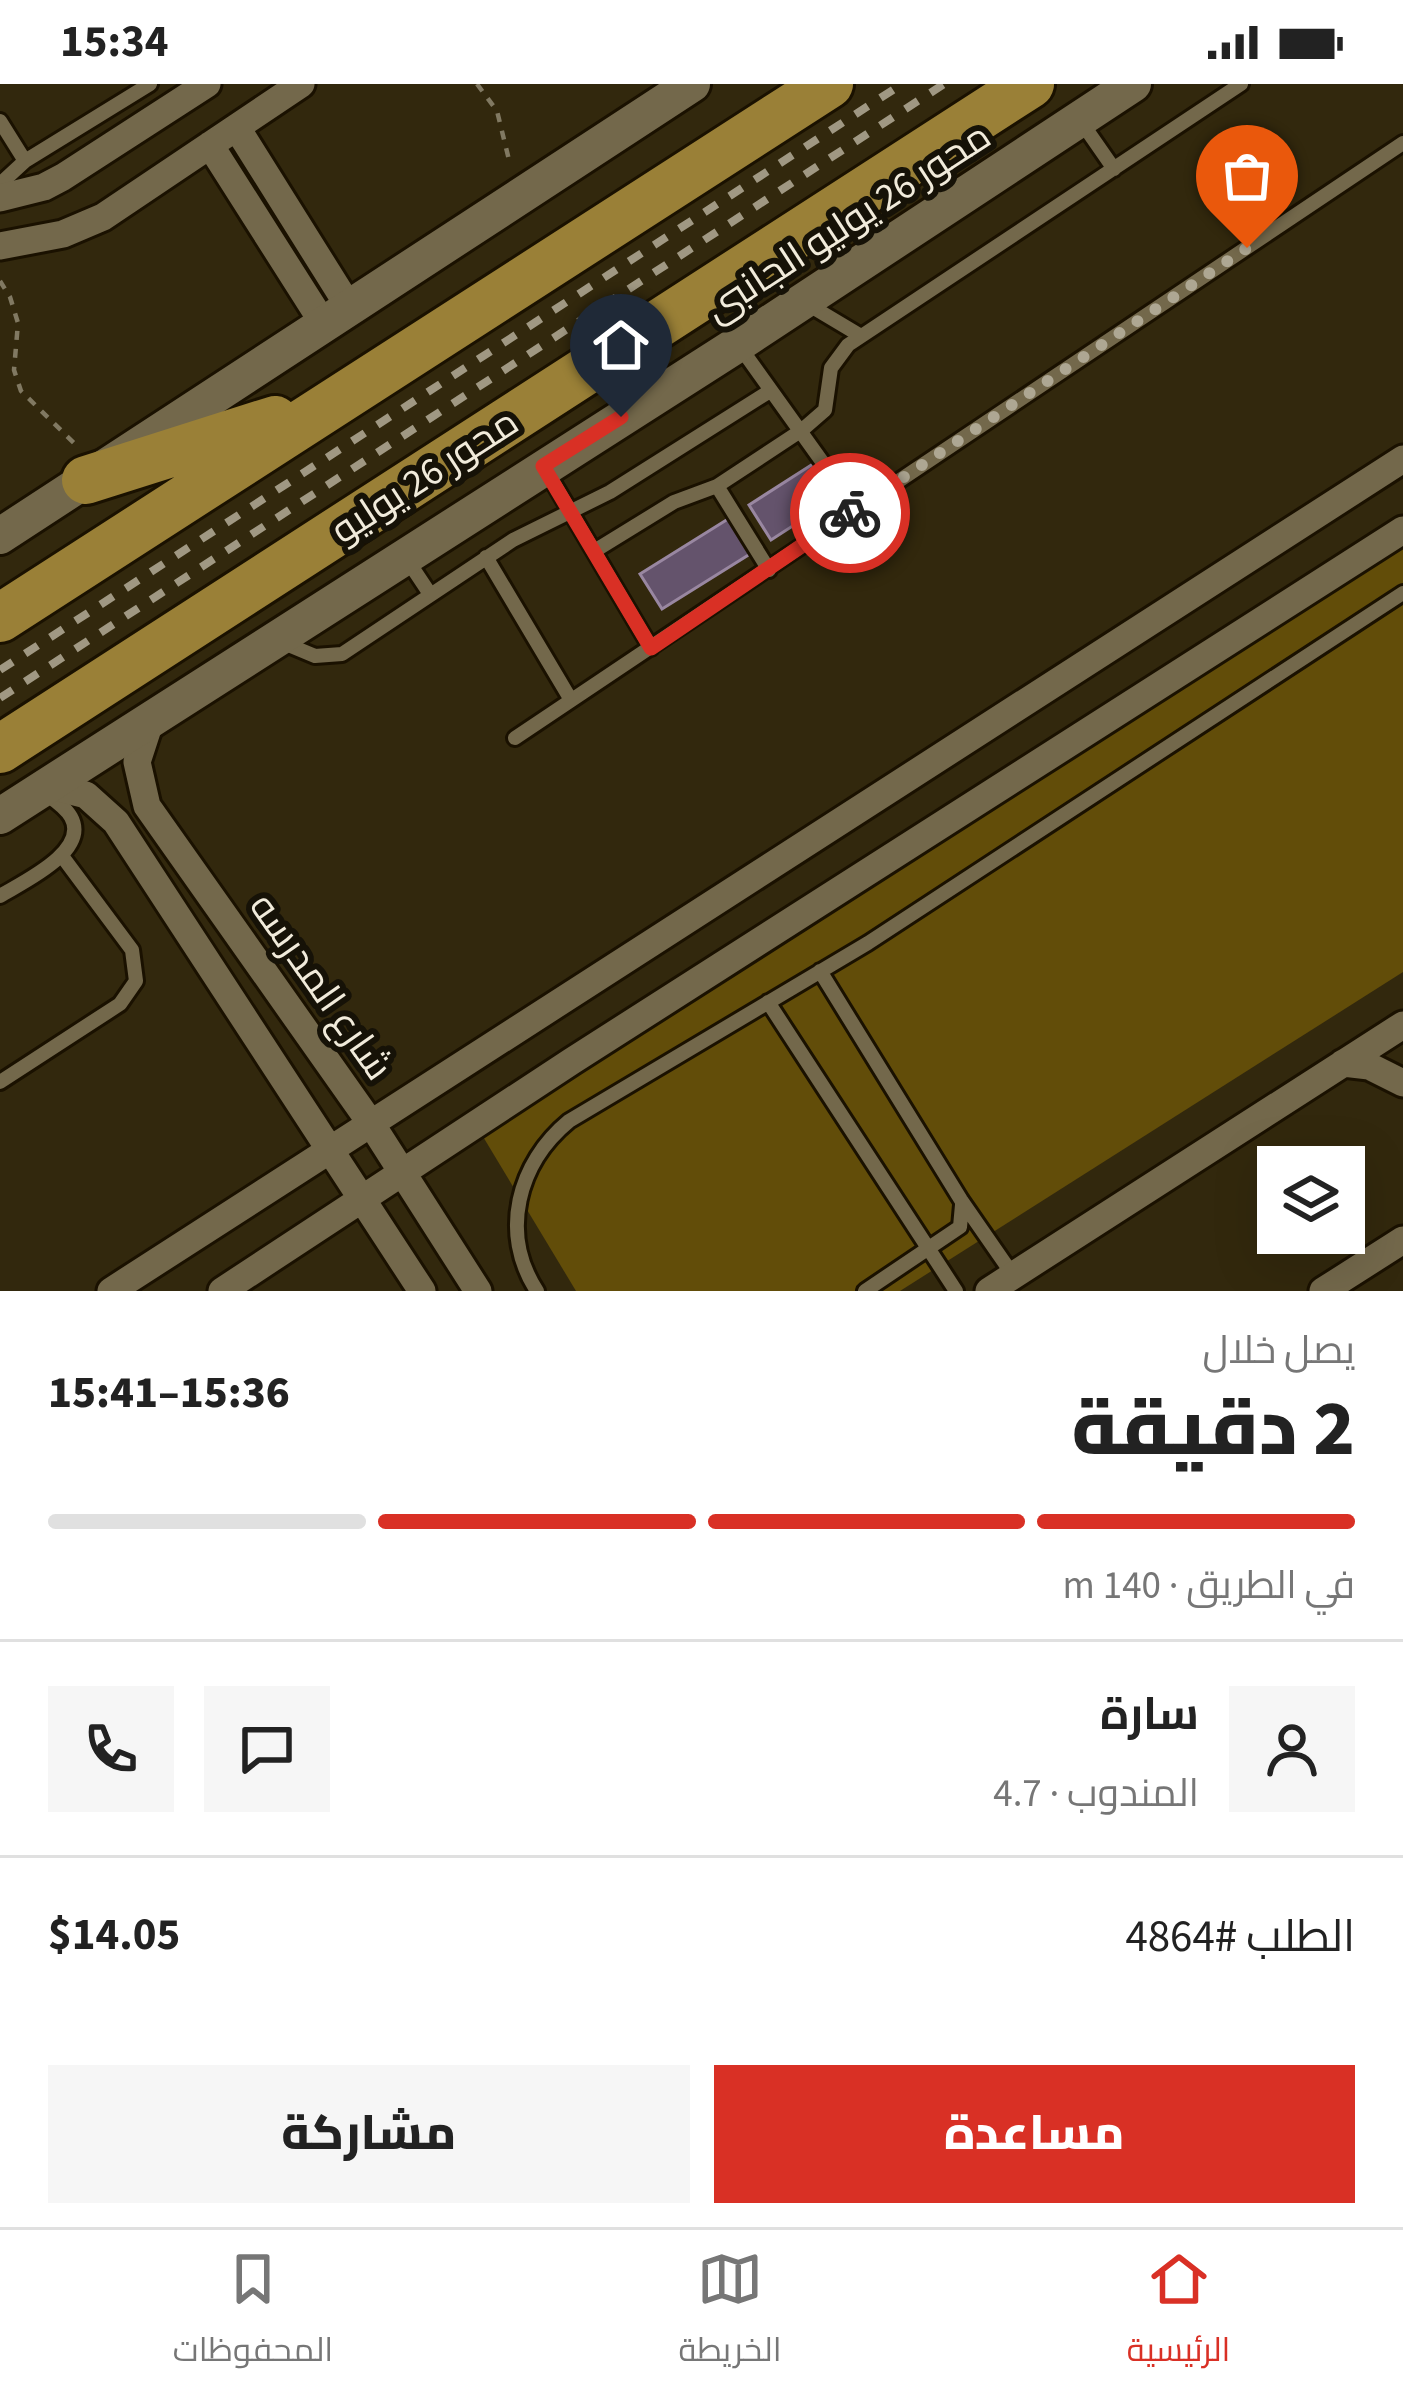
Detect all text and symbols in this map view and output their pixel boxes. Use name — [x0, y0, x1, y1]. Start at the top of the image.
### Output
text: 15:34 — [60, 10, 169, 74]
street label: محور 26 يوليو الجانبى — [694, 109, 1002, 336]
pin — [1196, 125, 1298, 248]
icon: bag — [1214, 143, 1280, 209]
pin — [570, 294, 672, 417]
icon: home — [588, 312, 654, 378]
street label: محور 26 يوليو — [320, 395, 530, 558]
courier — [790, 453, 910, 573]
icon: bike — [817, 480, 883, 546]
street label: شارع المدرسه — [235, 882, 405, 1092]
map controls — [1257, 1146, 1365, 1254]
button: layers — [1257, 1146, 1365, 1254]
text: يصل خلال — [1202, 1323, 1355, 1379]
text: 15:36–15:41 — [48, 1361, 290, 1425]
text: 2 دقيقة — [1071, 1374, 1355, 1485]
text: في الطريق · 140 m — [1063, 1558, 1355, 1614]
text: سارة — [1100, 1683, 1199, 1747]
button: phone — [48, 1686, 174, 1812]
button: chat — [204, 1686, 330, 1812]
button: person — [1229, 1686, 1355, 1812]
text: المندوب · 4.7 — [993, 1766, 1199, 1822]
text: $14.05 — [48, 1903, 180, 1967]
text: الطلب #4864 — [1125, 1905, 1355, 1969]
button: مشاركة — [48, 2065, 690, 2203]
button: مساعدة — [714, 2065, 1355, 2203]
tab: المحفوظات — [173, 2246, 333, 2380]
tab: الخريطة — [679, 2246, 782, 2380]
tab: الرئيسية — [1127, 2246, 1230, 2380]

